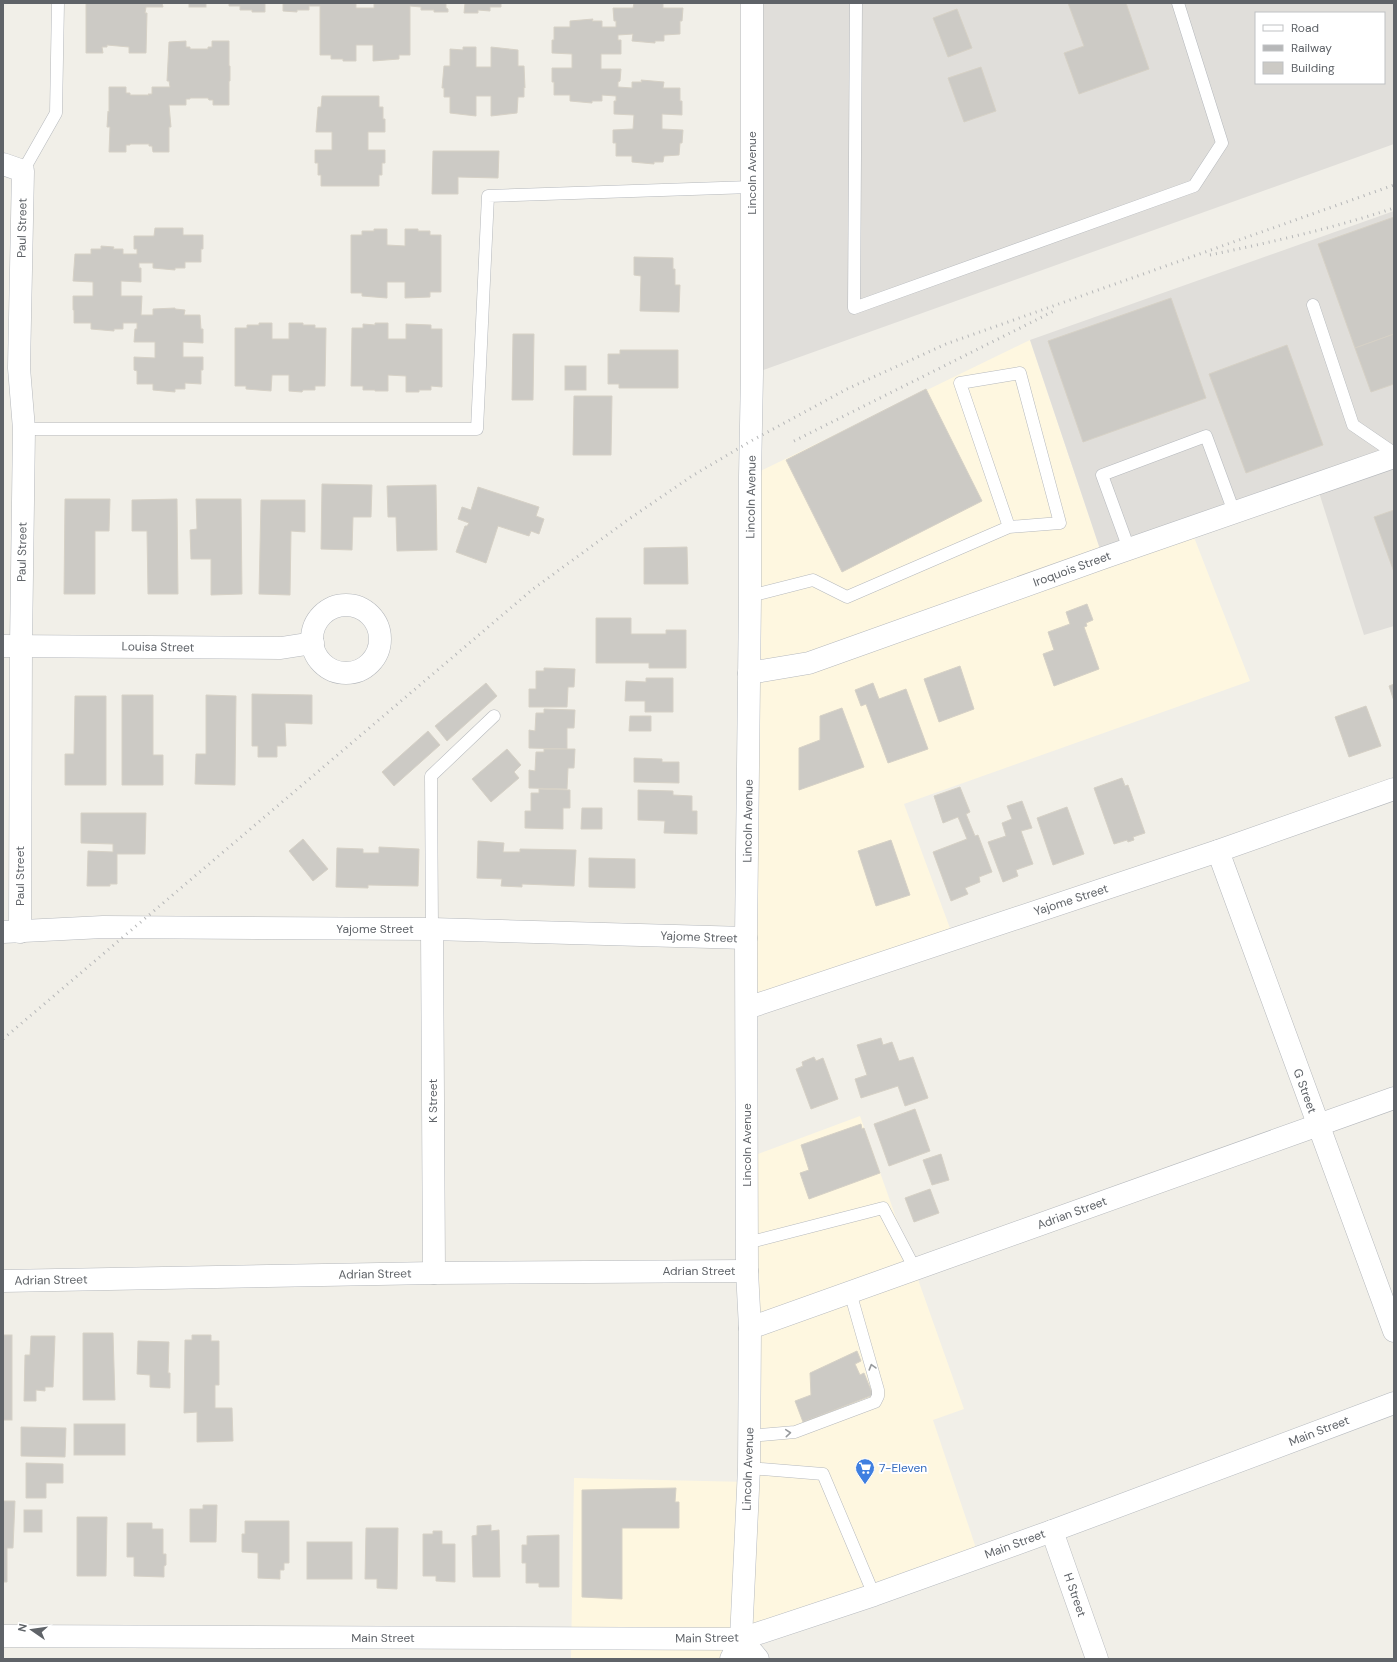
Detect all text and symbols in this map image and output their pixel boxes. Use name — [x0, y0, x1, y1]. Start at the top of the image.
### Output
legend — [1255, 12, 1385, 84]
text: Road — [1291, 20, 1319, 36]
text: Railway — [1291, 40, 1332, 56]
text: Building — [1291, 60, 1335, 76]
street label: Lincoln Avenue — [744, 131, 760, 215]
street label: Paul Street — [13, 198, 31, 258]
street label: Lincoln Avenue — [742, 455, 760, 539]
street label: Paul Street — [13, 522, 31, 582]
street label: Iroquois Street — [1031, 547, 1113, 591]
street label: Louisa Street — [122, 638, 195, 656]
street label: Lincoln Avenue — [739, 779, 757, 863]
street label: Paul Street — [12, 846, 28, 906]
street label: Yajome Street — [1032, 880, 1111, 920]
street label: Yajome Street — [336, 921, 414, 937]
street label: Yajome Street — [660, 928, 738, 946]
street label: G Street — [1290, 1067, 1321, 1116]
street label: K Street — [425, 1079, 441, 1123]
street label: Lincoln Avenue — [739, 1103, 755, 1187]
street label: Adrian Street — [1035, 1193, 1109, 1233]
street label: Adrian Street — [662, 1263, 736, 1279]
street label: Adrian Street — [338, 1265, 412, 1283]
street label: Adrian Street — [14, 1271, 88, 1289]
one-way arrow — [868, 1363, 877, 1370]
street label: Main Street — [1286, 1412, 1352, 1450]
street label: Lincoln Avenue — [739, 1427, 757, 1511]
one-way arrow — [785, 1428, 791, 1437]
supermarket icon: 7-Eleven — [854, 1457, 876, 1485]
place label: 7-Eleven — [879, 1460, 927, 1476]
street label: Main Street — [982, 1526, 1048, 1562]
street label: H Street — [1060, 1571, 1090, 1619]
north arrow — [12, 1610, 52, 1650]
text: N — [15, 1622, 30, 1633]
street label: Main Street — [675, 1629, 739, 1647]
street label: Main Street — [351, 1630, 415, 1646]

